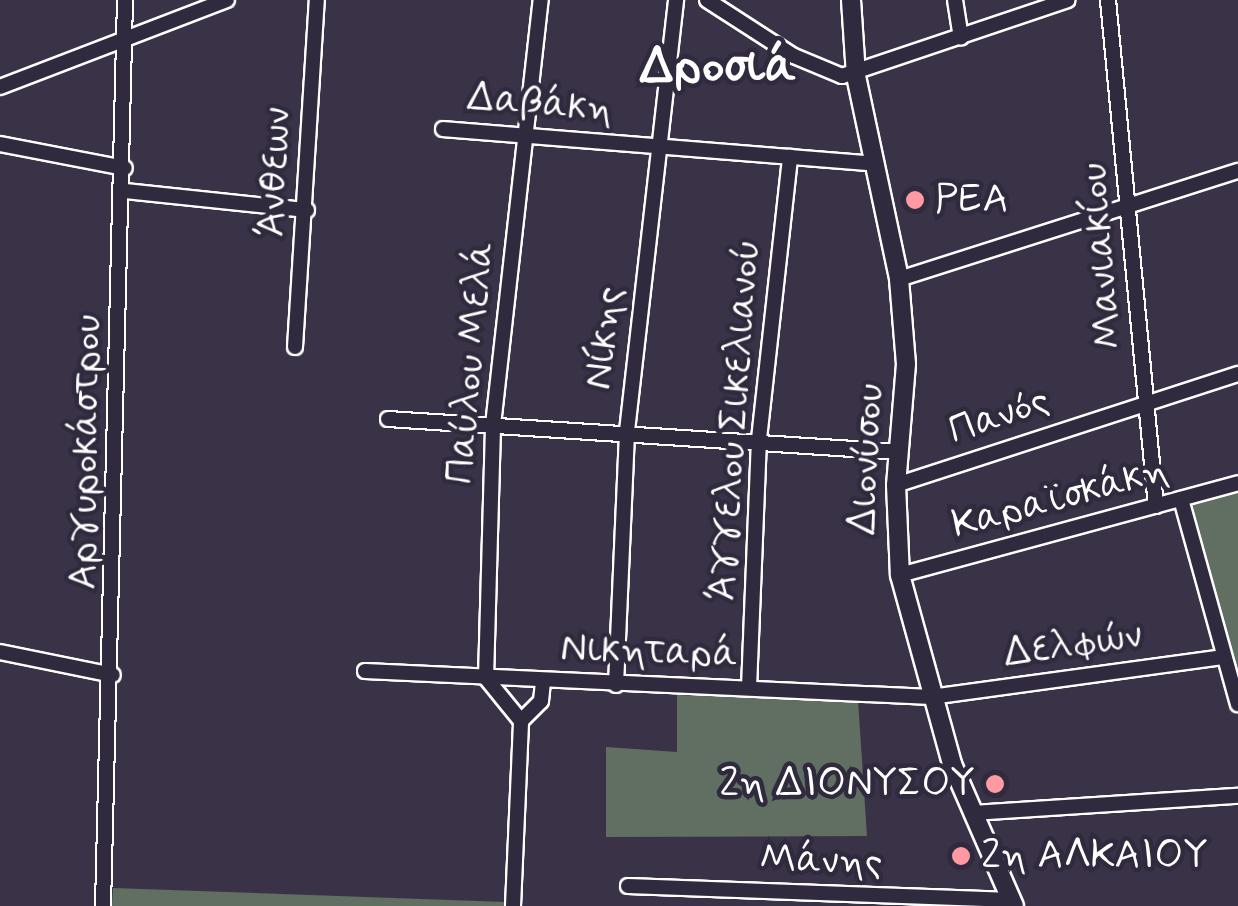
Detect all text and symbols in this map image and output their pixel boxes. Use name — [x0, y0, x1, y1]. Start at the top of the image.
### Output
district label: Δροσιά — [640, 38, 796, 98]
street label: Δαβάκη — [465, 74, 615, 134]
street label: Άνθεων — [248, 106, 302, 238]
street label: Μανιακίου — [1070, 161, 1134, 351]
place label: ΡΕΑ — [935, 176, 1009, 224]
marker: ΡΕΑ — [904, 189, 926, 211]
street label: Άγγελου Σικελιανού — [698, 238, 772, 602]
street label: Παύλου Μελά — [437, 240, 505, 486]
street label: Νίκης — [575, 284, 635, 392]
street label: Αργυροκάστρου — [60, 314, 112, 590]
street label: Πανός — [942, 377, 1056, 455]
street label: Διονύσου — [839, 382, 895, 536]
street label: Καραϊσκάκη — [947, 446, 1173, 550]
street label: Δελφών — [1001, 612, 1145, 678]
street label: Νικηταρά — [560, 625, 738, 679]
place label: 2η ΔΙΟΝΥΣΟΥ — [719, 760, 975, 808]
marker: 2η ΔΙΟΝΥΣΟΥ — [984, 773, 1006, 795]
place label: 2η ΑΛΚΑΙΟΥ — [981, 832, 1208, 880]
street label: Μάνης — [759, 835, 883, 887]
marker: 2η ΑΛΚΑΙΟΥ — [950, 845, 972, 867]

